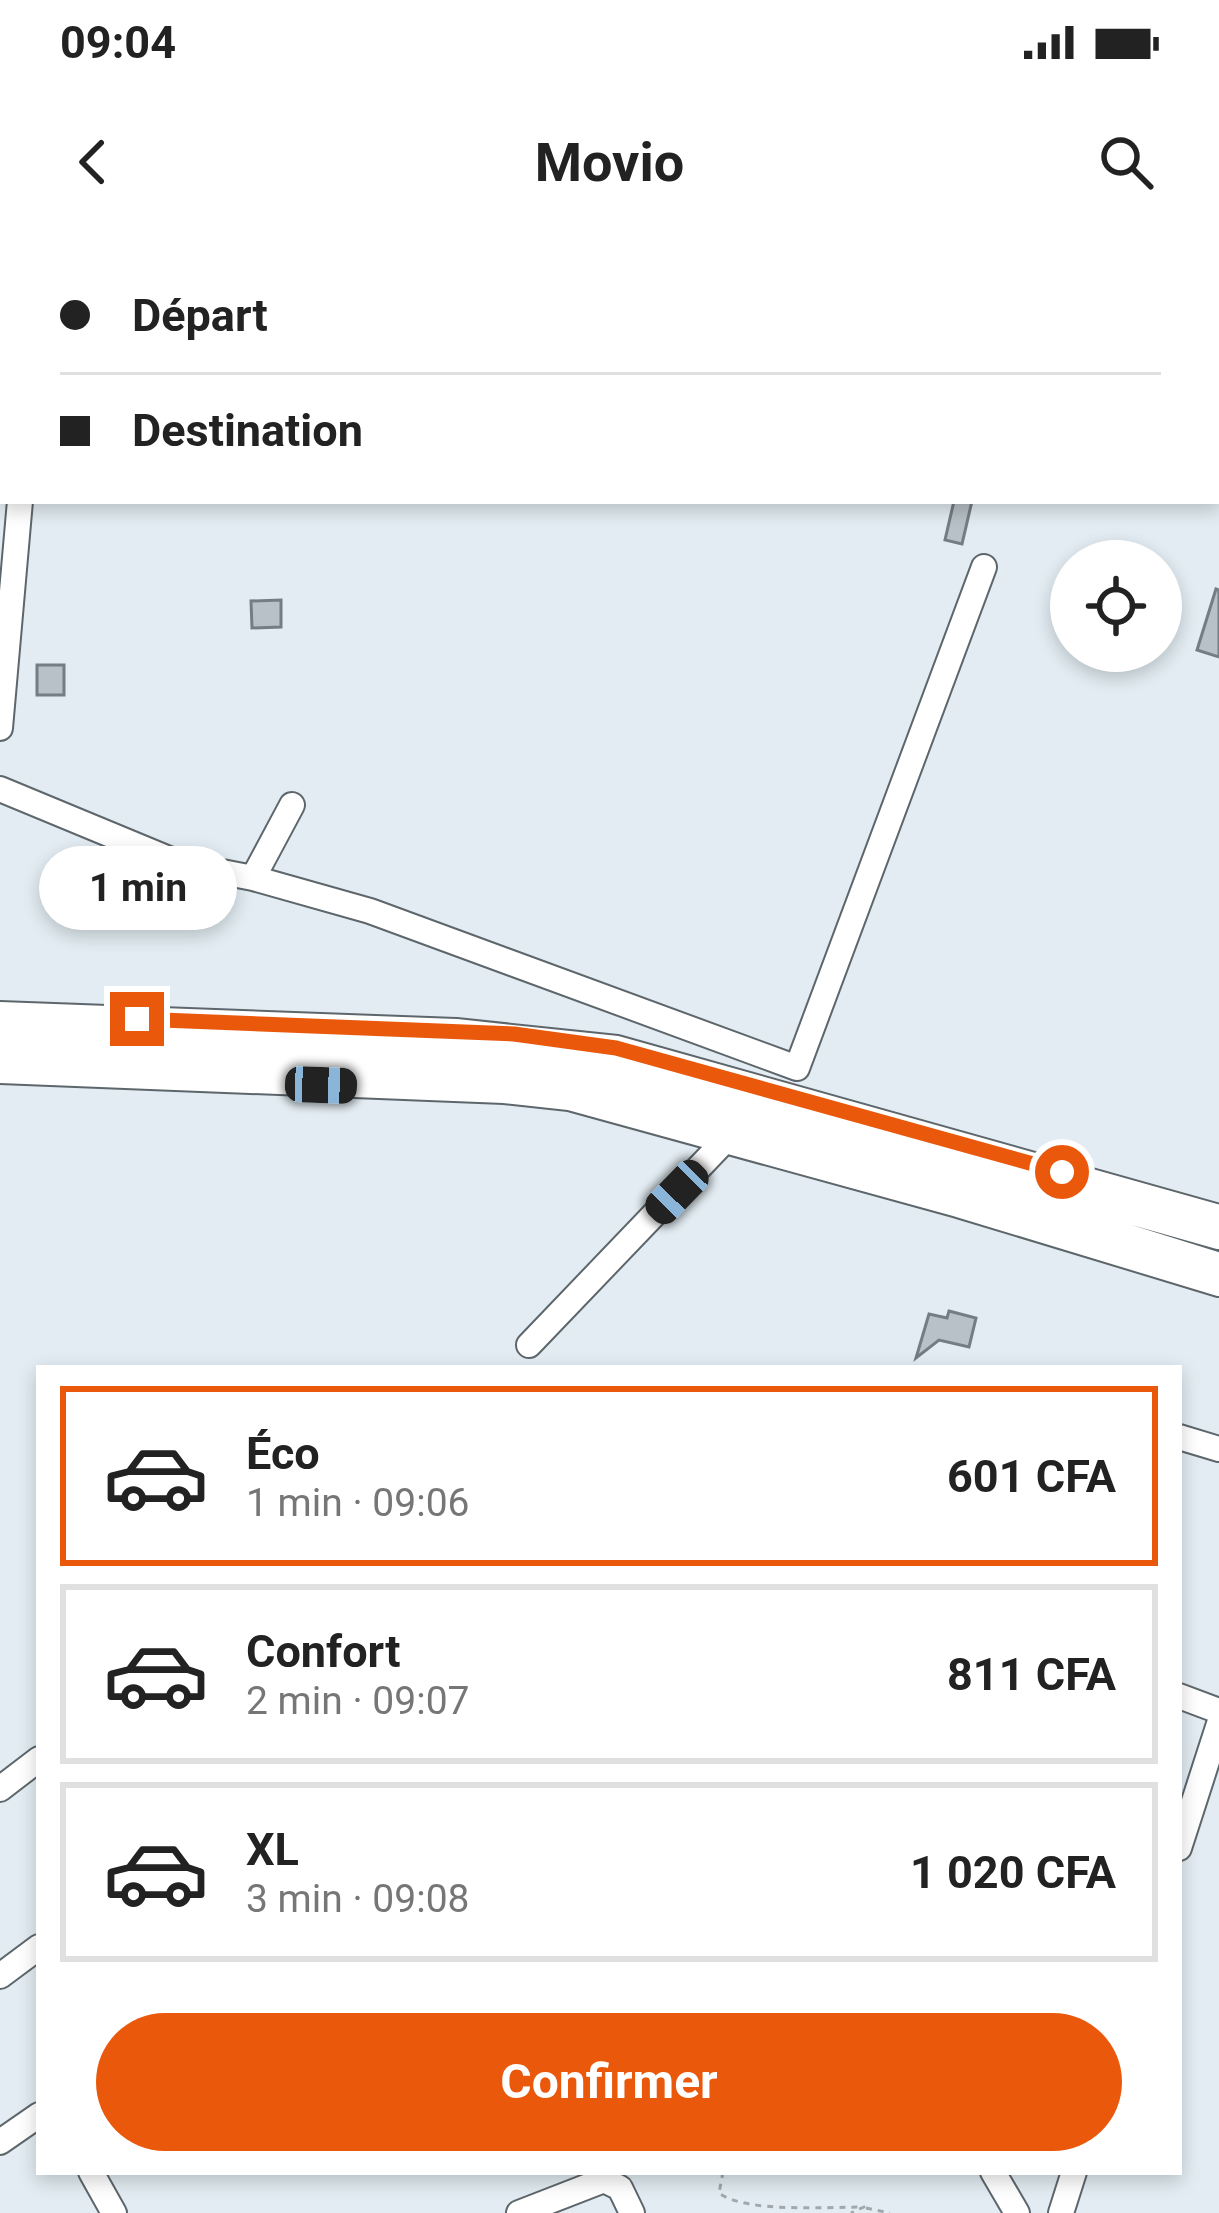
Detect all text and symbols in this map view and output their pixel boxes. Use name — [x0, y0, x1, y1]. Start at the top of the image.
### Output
text: 09:04 — [60, 16, 176, 69]
icon: back — [60, 129, 126, 195]
icon: search — [1093, 129, 1159, 195]
text: Movio — [535, 131, 684, 194]
text: Départ — [132, 289, 268, 342]
text: Destination — [132, 404, 363, 457]
map controls — [1050, 540, 1182, 672]
button: locate — [1050, 540, 1182, 672]
callout: 1 min — [38, 845, 236, 929]
text: 1 min — [89, 865, 187, 911]
route end — [110, 992, 164, 1046]
car — [284, 1066, 358, 1104]
route start — [1035, 1145, 1089, 1199]
car — [639, 1154, 715, 1230]
icon: car — [102, 1422, 210, 1530]
text: Éco — [246, 1427, 320, 1480]
text: 601 CFA — [947, 1450, 1116, 1503]
text: 1 min · 09:06 — [246, 1480, 469, 1526]
icon: car — [102, 1620, 210, 1728]
text: Confort — [246, 1625, 400, 1678]
text: 811 CFA — [947, 1648, 1116, 1701]
text: 2 min · 09:07 — [246, 1678, 469, 1724]
icon: car — [102, 1818, 210, 1926]
text: XL — [246, 1823, 299, 1876]
text: 1 020 CFA — [910, 1846, 1116, 1899]
text: 3 min · 09:08 — [246, 1876, 469, 1922]
button: Confirmer — [96, 2013, 1122, 2151]

